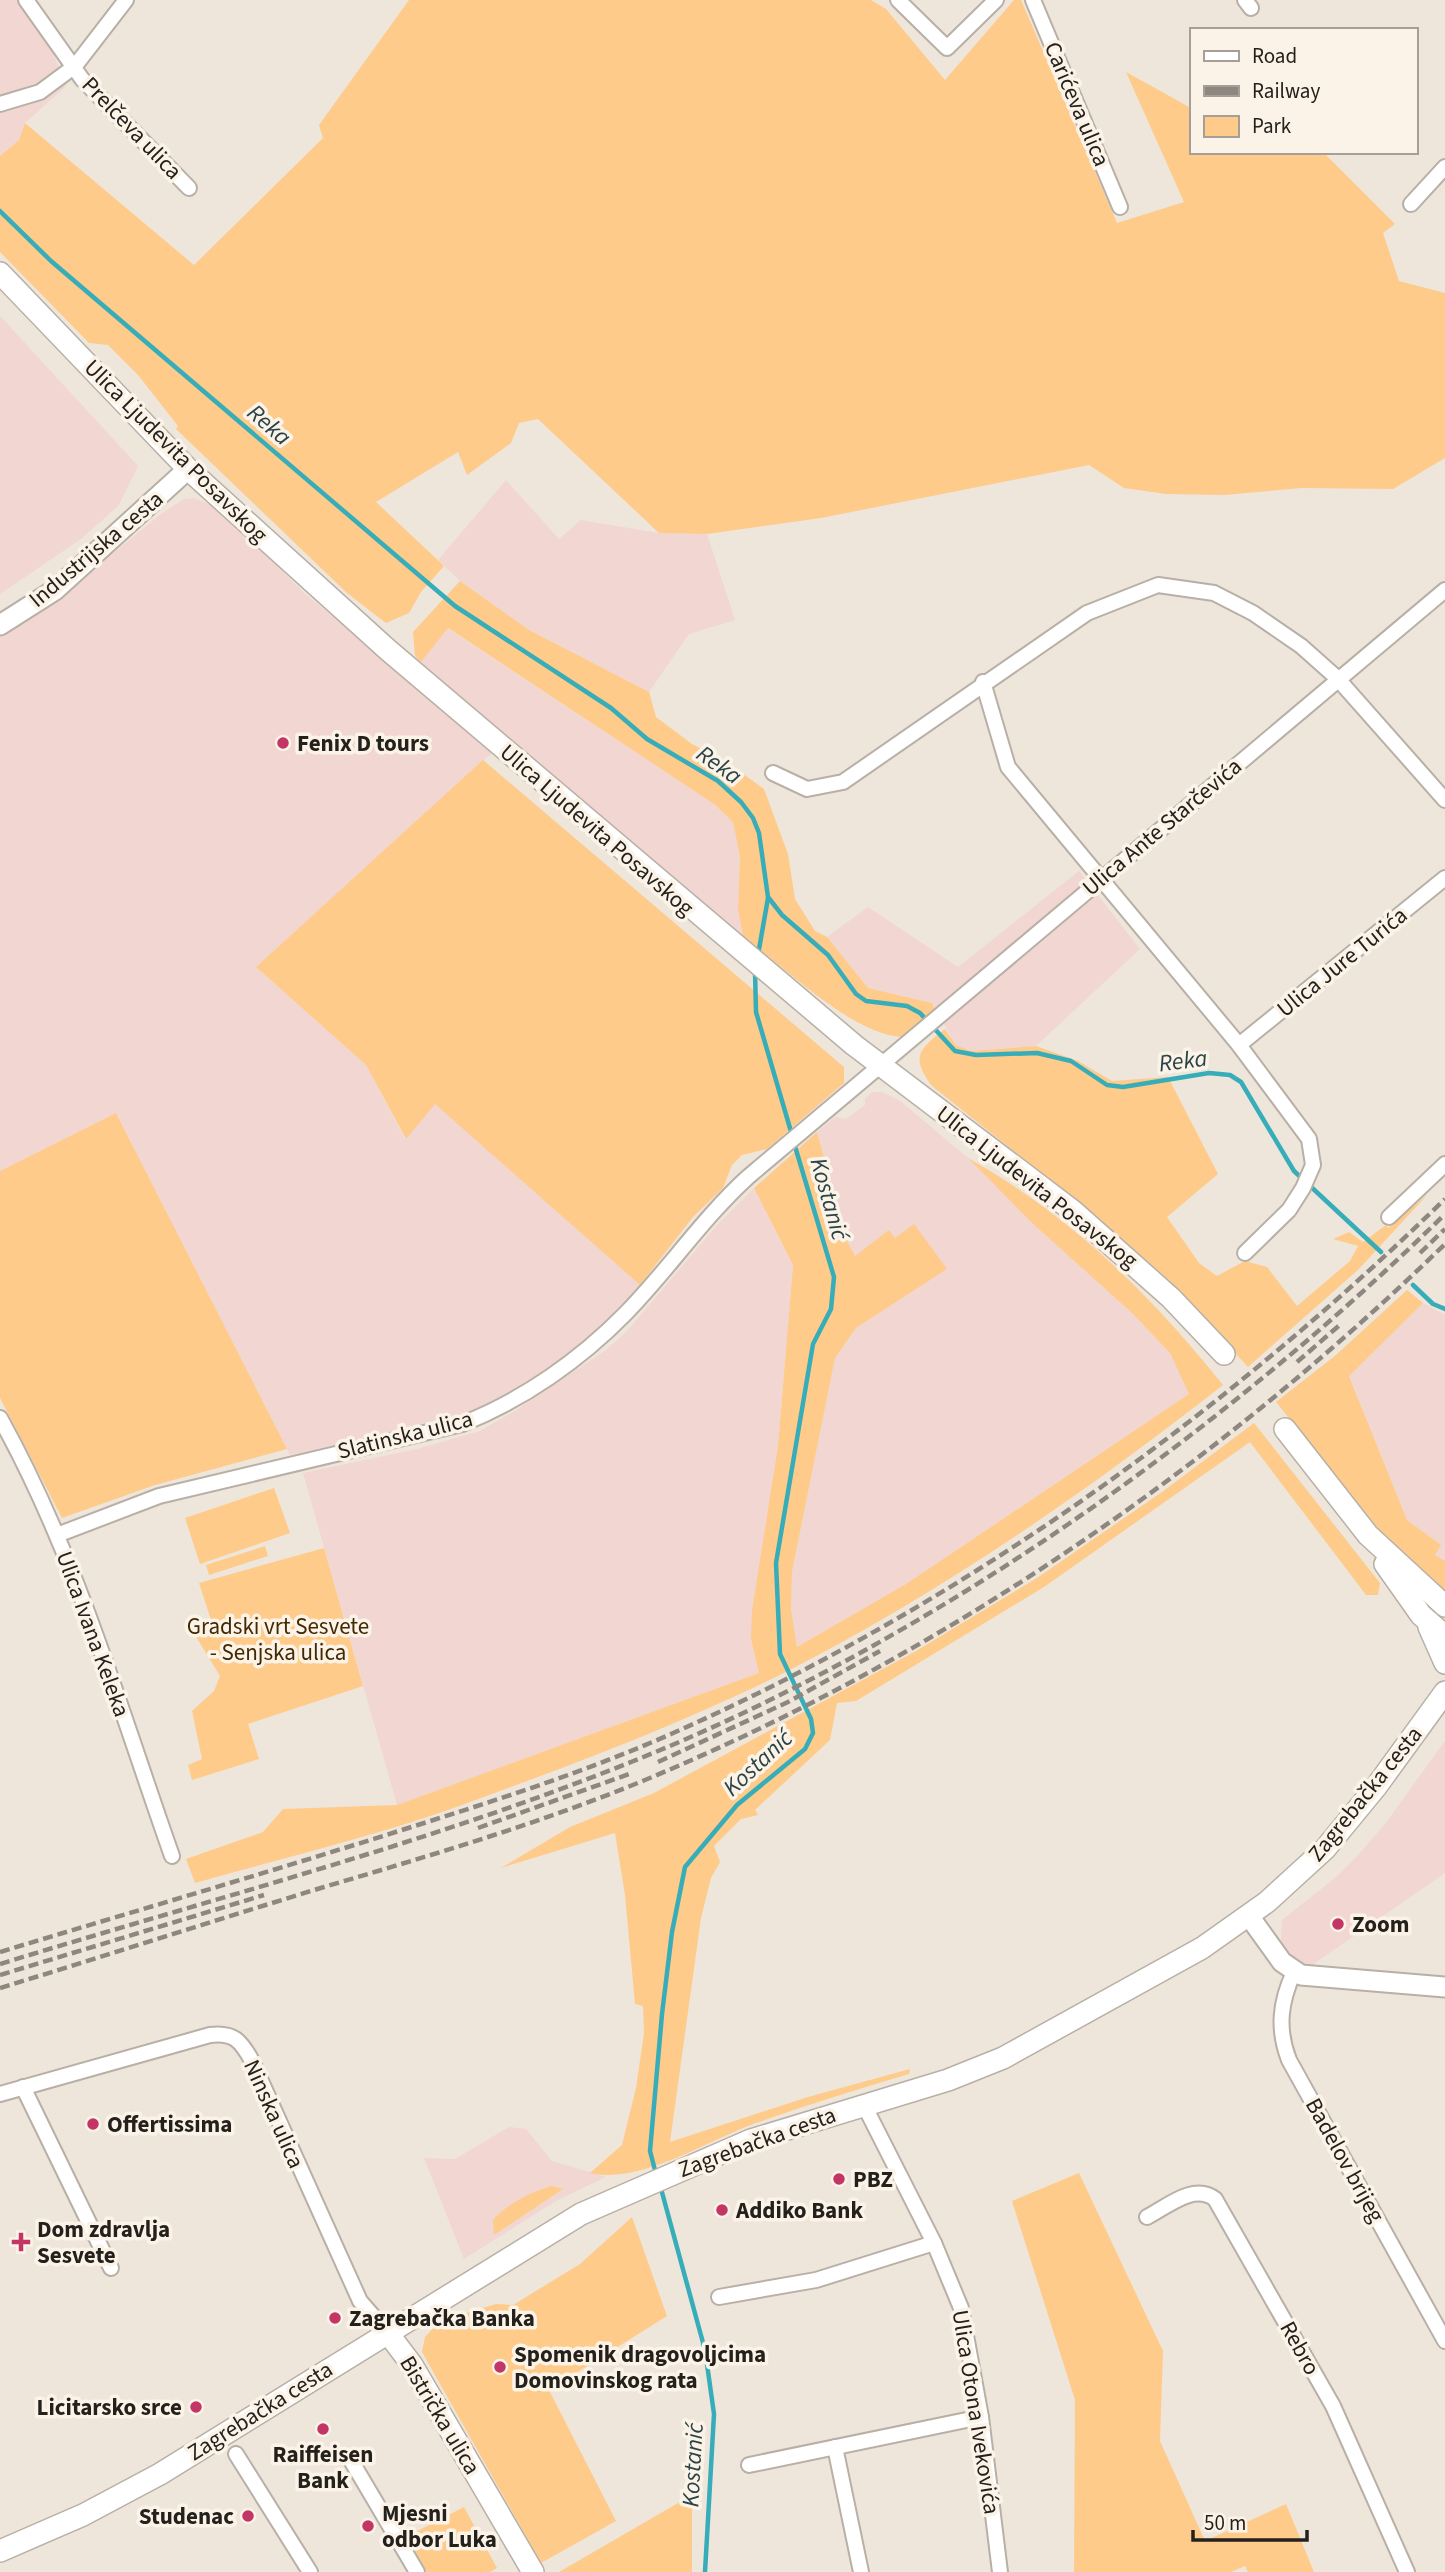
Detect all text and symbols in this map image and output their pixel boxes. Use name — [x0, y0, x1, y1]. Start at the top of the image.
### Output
legend — [1190, 28, 1417, 154]
street label: Carićeva ulica — [1036, 37, 1118, 171]
text: Road — [1252, 41, 1297, 71]
street label: Prelčeva ulica — [74, 69, 190, 187]
text: Railway — [1252, 76, 1320, 106]
text: Park — [1252, 111, 1292, 141]
street label: Ulica Ljudevita Posavskog — [77, 352, 276, 551]
water label: Reka — [239, 396, 299, 454]
street label: Industrijska cesta — [22, 483, 170, 615]
place label: Fenix D tours — [297, 727, 429, 760]
marker: Fenix D tours — [275, 735, 291, 751]
street label: Ulica Ljudevita Posavskog — [493, 736, 702, 924]
water label: Reka — [689, 737, 749, 793]
street label: Ulica Ante Starčevića — [1075, 750, 1249, 904]
street label: Ulica Jure Turića — [1270, 899, 1414, 1025]
water label: Reka — [1157, 1041, 1209, 1081]
street label: Ulica Ljudevita Posavskog — [929, 1098, 1145, 1277]
water label: Kostanić — [801, 1154, 858, 1246]
street label: Slatinska ulica — [334, 1402, 476, 1468]
street label: Ulica Ivana Keleka — [48, 1547, 138, 1721]
park label: Gradski vrt Sesvete - Senjska ulica — [187, 1610, 369, 1669]
street label: Zagrebačka cesta — [1300, 1719, 1430, 1869]
water label: Kostanić — [715, 1720, 802, 1805]
place label: Zoom — [1352, 1908, 1409, 1941]
marker: Zoom — [1330, 1916, 1346, 1932]
street label: Ninska ulica — [235, 2054, 313, 2174]
street label: Badelov brijeg — [1297, 2092, 1393, 2229]
street label: Zagrebačka cesta — [674, 2098, 840, 2186]
place label: Offertissima — [107, 2108, 232, 2141]
marker: Offertissima — [85, 2116, 101, 2132]
place label: PBZ — [853, 2163, 893, 2196]
marker: PBZ — [831, 2171, 847, 2187]
place label: Addiko Bank — [735, 2194, 863, 2227]
marker: Addiko Bank — [714, 2202, 730, 2218]
place label: Dom zdravlja Sesvete — [37, 2213, 170, 2272]
marker: Dom zdravlja Sesvete — [11, 2232, 31, 2252]
place label: Zagrebačka Banka — [349, 2302, 535, 2335]
street label: Ulica Otona Ivekovića — [944, 2307, 1008, 2517]
marker: Zagrebačka Banka — [327, 2310, 343, 2326]
street label: Rebro — [1272, 2315, 1328, 2381]
place label: Spomenik dragovoljcima Domovinskog rata — [514, 2338, 766, 2397]
street label: Bistrička ulica — [391, 2349, 489, 2481]
street label: Zagrebačka cesta — [181, 2353, 339, 2469]
marker: Spomenik dragovoljcima Domovinskog rata — [492, 2359, 508, 2375]
place label: Licitarsko srce — [37, 2391, 182, 2424]
marker: Licitarsko srce — [188, 2399, 204, 2415]
water label: Kostanić — [673, 2420, 713, 2508]
marker: Raiffeisen Bank — [315, 2421, 331, 2437]
place label: Raiffeisen Bank — [273, 2438, 373, 2497]
place label: Mjesni odbor Luka — [382, 2497, 497, 2556]
scale bar — [1193, 2498, 1307, 2542]
place label: Studenac — [139, 2500, 234, 2533]
marker: Studenac — [240, 2508, 256, 2524]
text: 50 m — [1204, 2508, 1246, 2538]
marker: Mjesni odbor Luka — [360, 2518, 376, 2534]

